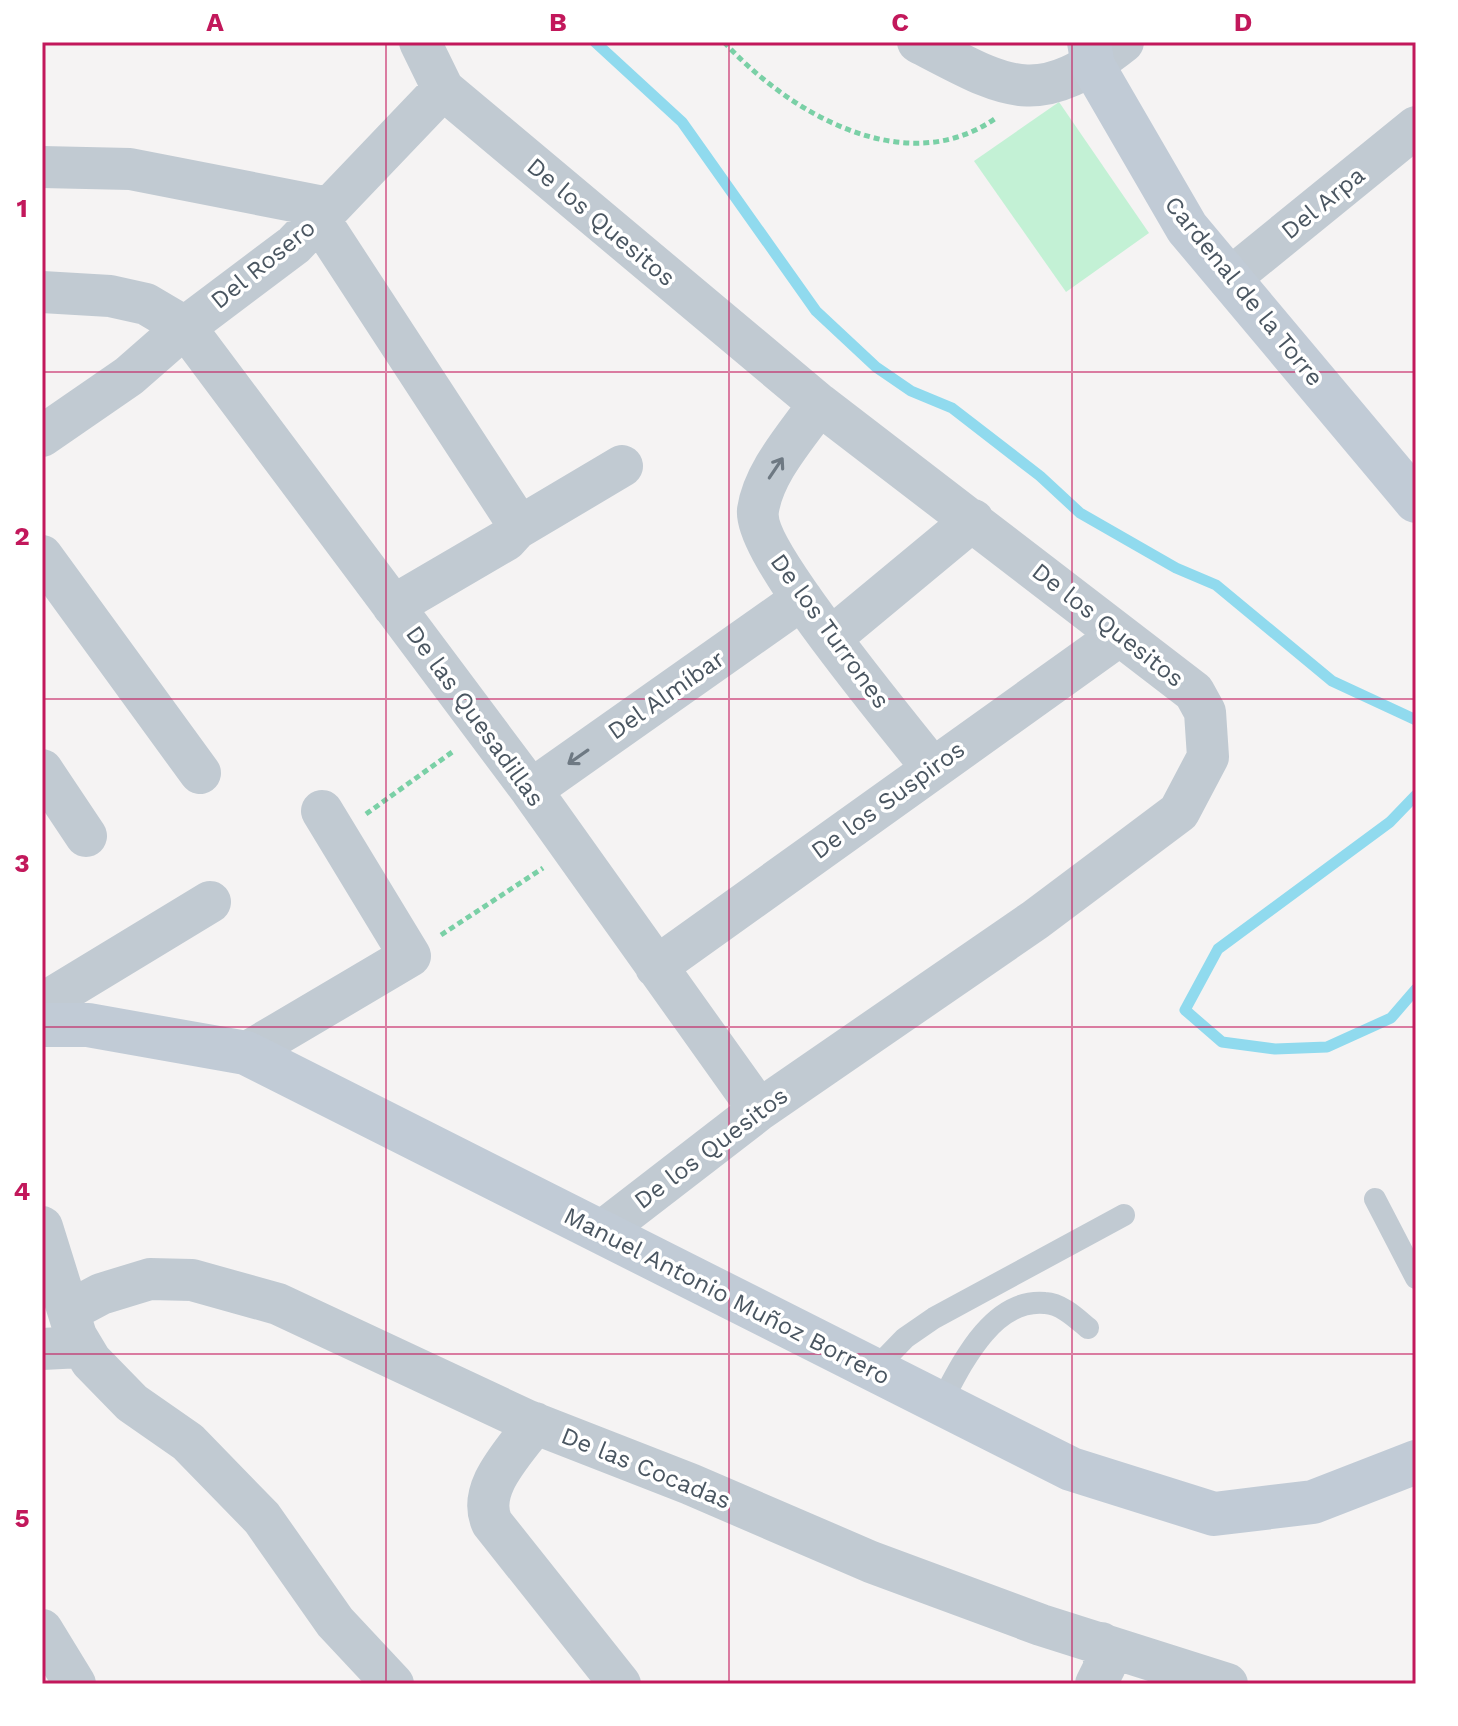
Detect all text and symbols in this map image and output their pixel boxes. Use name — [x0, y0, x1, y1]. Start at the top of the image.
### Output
text: A — [206, 7, 224, 37]
text: B — [549, 7, 567, 37]
text: C — [891, 7, 909, 37]
text: D — [1234, 7, 1252, 37]
street label: De los Quesitos — [521, 152, 681, 292]
street label: Del Arpa — [1276, 161, 1370, 245]
street label: Cardenal de la Torre — [1159, 191, 1329, 391]
text: 1 — [16, 193, 28, 223]
street label: Del Rosero — [205, 213, 321, 315]
one-way arrow — [768, 457, 784, 480]
text: 2 — [14, 521, 30, 551]
street label: De los Turrones — [765, 548, 895, 714]
street label: De los Quesitos — [1027, 557, 1189, 693]
street label: De las Quesadillas — [400, 620, 550, 812]
street label: Del Almíbar — [602, 644, 730, 745]
street label: De los Suspiros — [806, 735, 970, 865]
one-way arrow — [568, 748, 589, 765]
text: 3 — [14, 848, 30, 878]
street label: De los Quesitos — [629, 1081, 793, 1215]
text: 4 — [14, 1176, 31, 1206]
street label: Manuel Antonio Muñoz Borrero — [559, 1201, 895, 1391]
street label: De las Cocadas — [557, 1421, 735, 1515]
text: 5 — [14, 1503, 30, 1533]

